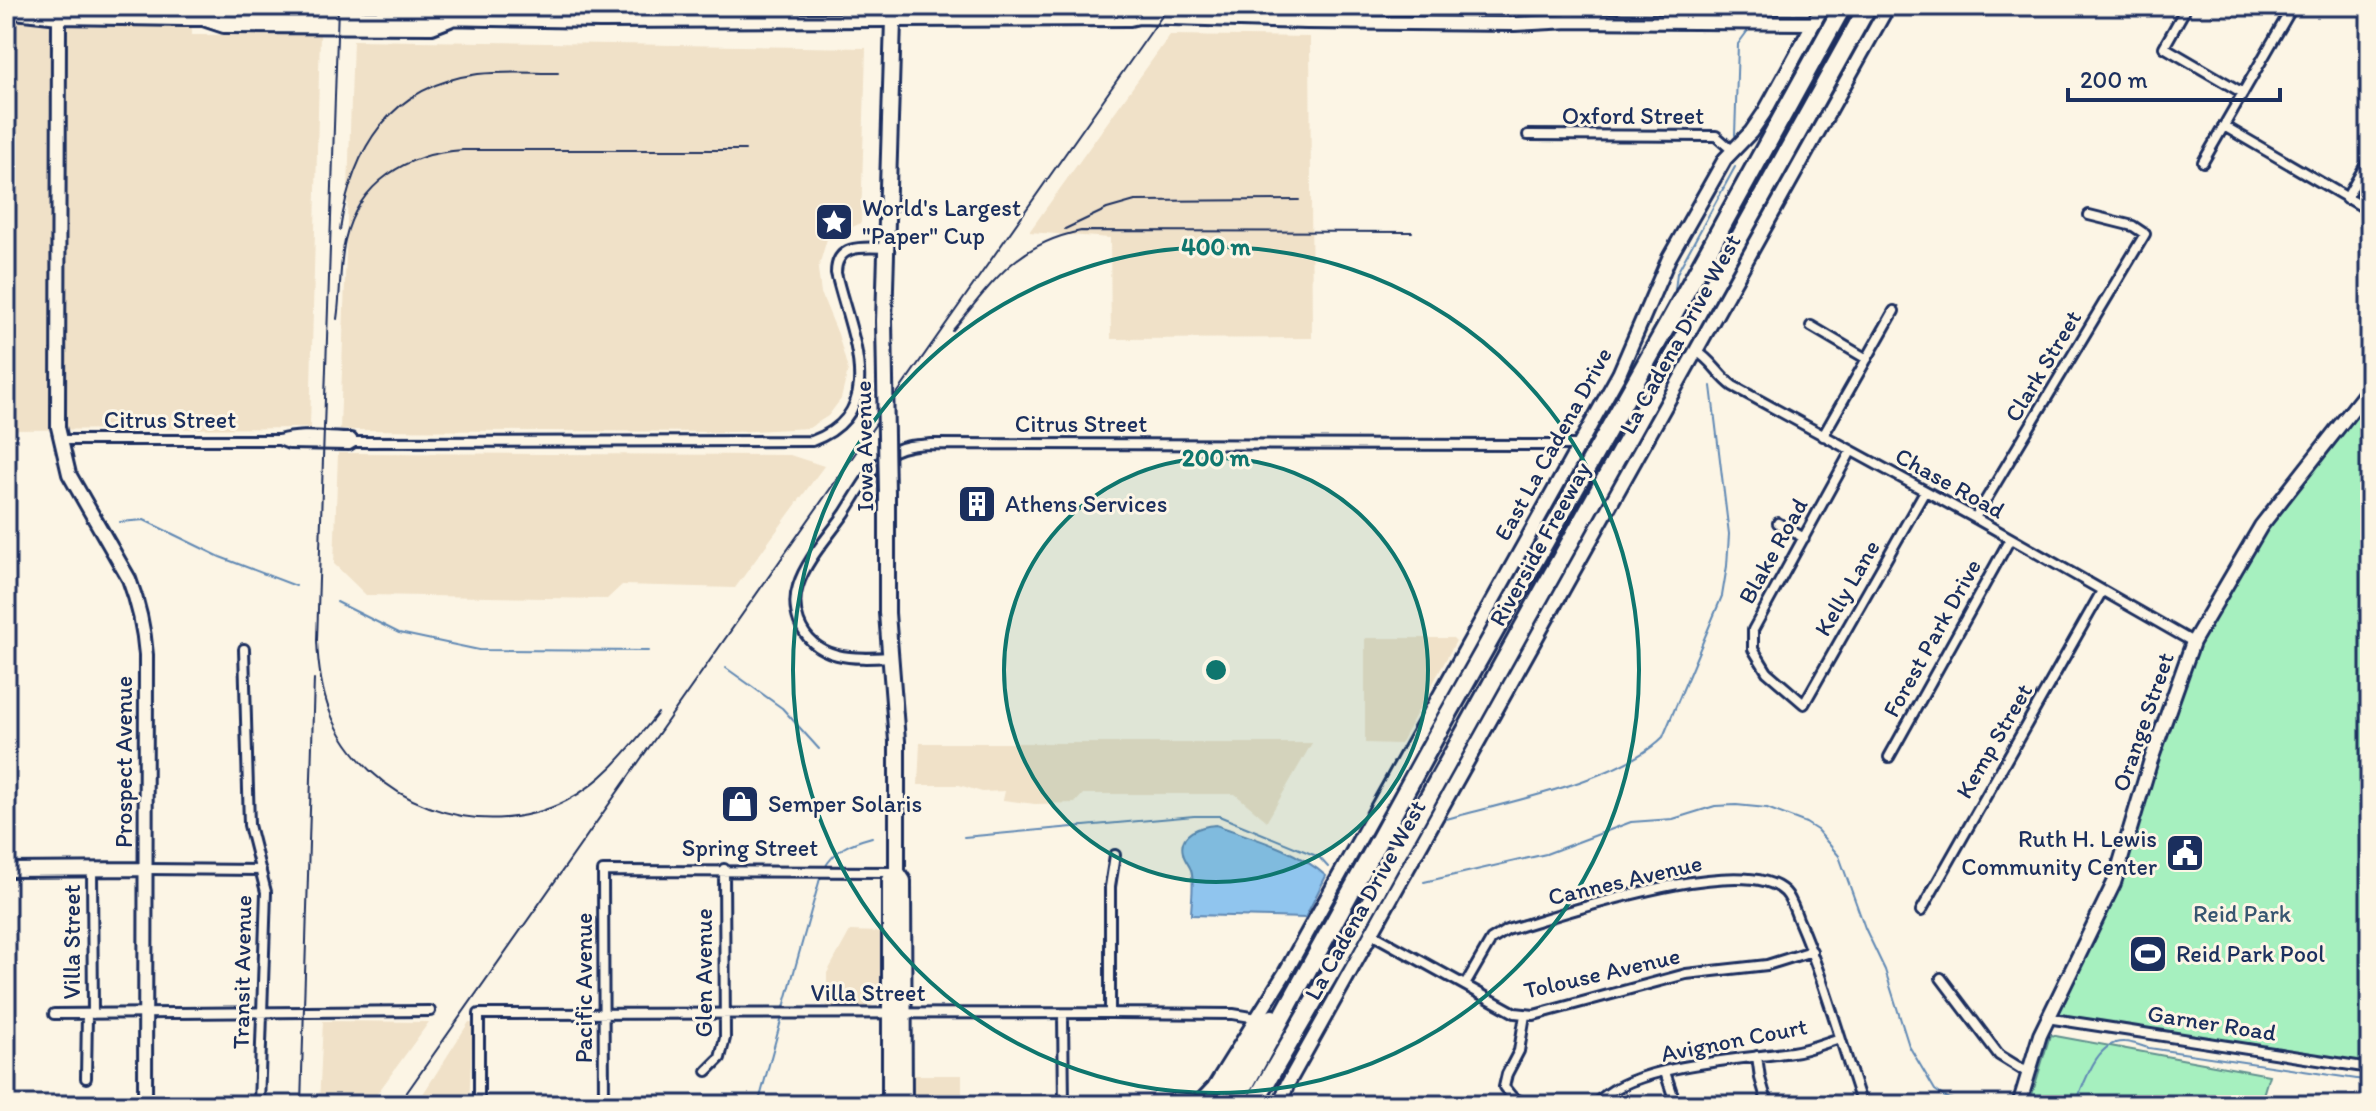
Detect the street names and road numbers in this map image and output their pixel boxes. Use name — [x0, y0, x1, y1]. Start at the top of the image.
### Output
street label: Oxford Street — [1562, 101, 1704, 130]
street label: La Cadena Drive West — [1613, 229, 1747, 439]
street label: Clark Street — [1998, 305, 2087, 427]
street label: East La Cadena Drive — [1487, 342, 1618, 546]
street label: Iowa Avenue — [848, 380, 879, 512]
street label: Citrus Street — [104, 405, 236, 434]
street label: Citrus Street — [1015, 409, 1147, 438]
street label: Chase Road — [1890, 441, 2010, 525]
street label: Riverside Freeway — [1482, 457, 1597, 631]
street label: Blake Road — [1732, 493, 1813, 609]
street label: Kelly Lane — [1807, 535, 1886, 641]
street label: Forest Park Drive — [1876, 554, 1987, 722]
street label: Orange Street — [2105, 649, 2180, 795]
street label: Prospect Avenue — [109, 676, 138, 848]
street label: Kemp Street — [1949, 678, 2038, 803]
street label: La Cadena Drive West — [1298, 795, 1432, 1005]
street label: Spring Street — [682, 833, 818, 862]
street label: Cannes Avenue — [1545, 848, 1705, 911]
street label: Villa Street — [57, 884, 86, 1000]
street label: Transit Avenue — [226, 895, 257, 1049]
street label: Glen Avenue — [689, 908, 718, 1038]
street label: Pacific Avenue — [569, 913, 598, 1063]
street label: Tolouse Avenue — [1521, 940, 1683, 1005]
street label: Villa Street — [810, 978, 926, 1007]
street label: Garner Road — [2146, 998, 2279, 1047]
street label: Avignon Court — [1658, 1011, 1809, 1068]

